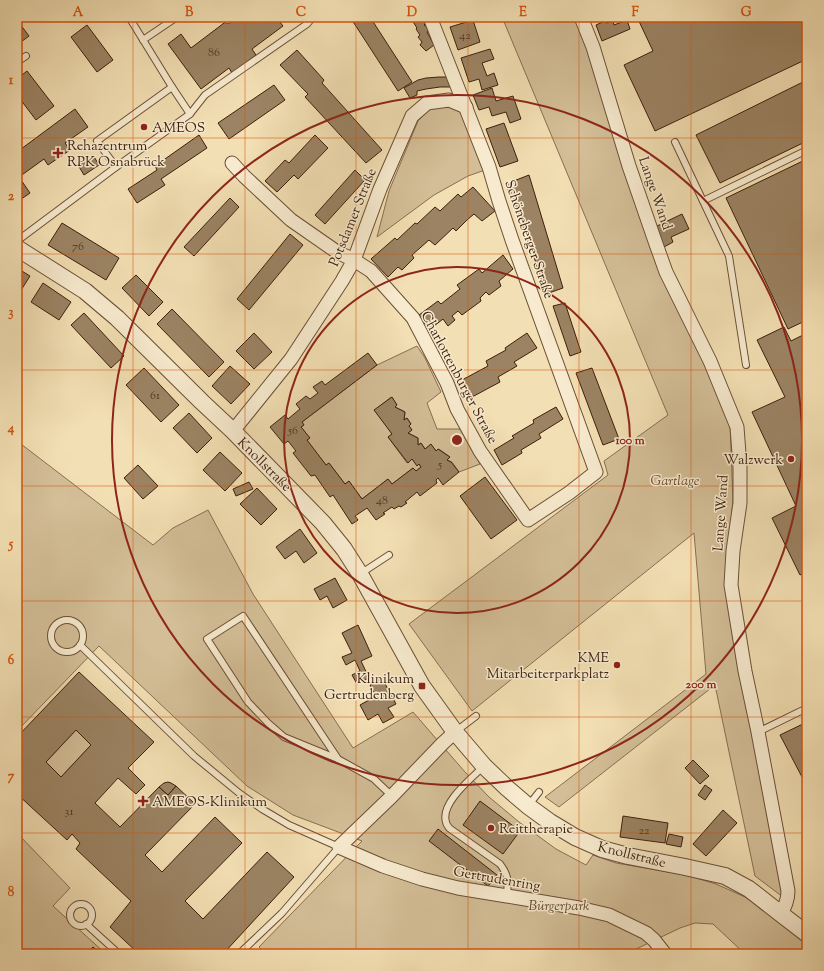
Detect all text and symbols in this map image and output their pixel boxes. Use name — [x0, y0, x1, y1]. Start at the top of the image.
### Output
text: A — [73, 4, 84, 22]
text: B — [185, 4, 194, 22]
text: C — [296, 4, 306, 22]
text: D — [407, 4, 417, 22]
text: E — [519, 4, 527, 22]
text: F — [631, 4, 639, 22]
text: G — [741, 4, 752, 22]
house number: 42 — [459, 27, 471, 45]
house number: 86 — [208, 44, 220, 62]
text: 1 — [9, 72, 14, 90]
place label: AMEOS — [152, 119, 205, 139]
marker: AMEOS — [139, 122, 149, 132]
place label: Rehazentrum RPK Osnabrück — [67, 137, 165, 173]
marker: Rehazentrum RPK Osnabrück — [52, 147, 64, 159]
street label: Lange Wand — [632, 154, 676, 233]
street label: Potsdamer Straße — [325, 166, 383, 270]
street label: Schöneberger Straße — [498, 178, 558, 302]
text: 2 — [8, 188, 15, 206]
house number: 76 — [72, 238, 84, 256]
text: 3 — [8, 304, 14, 322]
street label: Charlottenburger Straße — [415, 308, 502, 448]
house number: 61 — [150, 387, 160, 405]
text: 4 — [7, 420, 15, 438]
house number: 56 — [287, 422, 298, 440]
text: 100 m — [614, 432, 645, 450]
centre of rings — [450, 433, 464, 447]
street label: Knollstraße — [232, 434, 295, 497]
place label: Walzwerk — [723, 451, 783, 471]
marker: Walzwerk — [786, 454, 796, 464]
house number: 5 — [437, 456, 442, 474]
park label: Gartlage — [651, 472, 700, 492]
street label: Lange Wand — [709, 474, 735, 552]
house number: 48 — [376, 492, 388, 510]
text: 5 — [8, 536, 14, 554]
place label: KME Mitarbeiterparkplatz — [487, 649, 610, 685]
text: 6 — [8, 652, 15, 670]
marker: KME Mitarbeiterparkplatz — [612, 660, 622, 670]
place label: Klinikum Gertrudenberg — [324, 670, 414, 706]
text: 200 m — [686, 676, 716, 694]
marker: Klinikum Gertrudenberg — [417, 681, 427, 691]
text: 7 — [8, 768, 15, 786]
place label: AMEOS-Klinikum — [152, 793, 267, 813]
marker: AMEOS-Klinikum — [137, 795, 149, 807]
house number: 31 — [65, 803, 73, 821]
place label: Reittherapie — [499, 820, 573, 840]
house number: 22 — [638, 822, 650, 840]
marker: Reittherapie — [486, 823, 496, 833]
street label: Knollstraße — [595, 838, 668, 874]
street label: Gertrudenring — [452, 862, 542, 897]
text: 8 — [8, 884, 15, 902]
park label: Bürgerpark — [529, 897, 590, 917]

